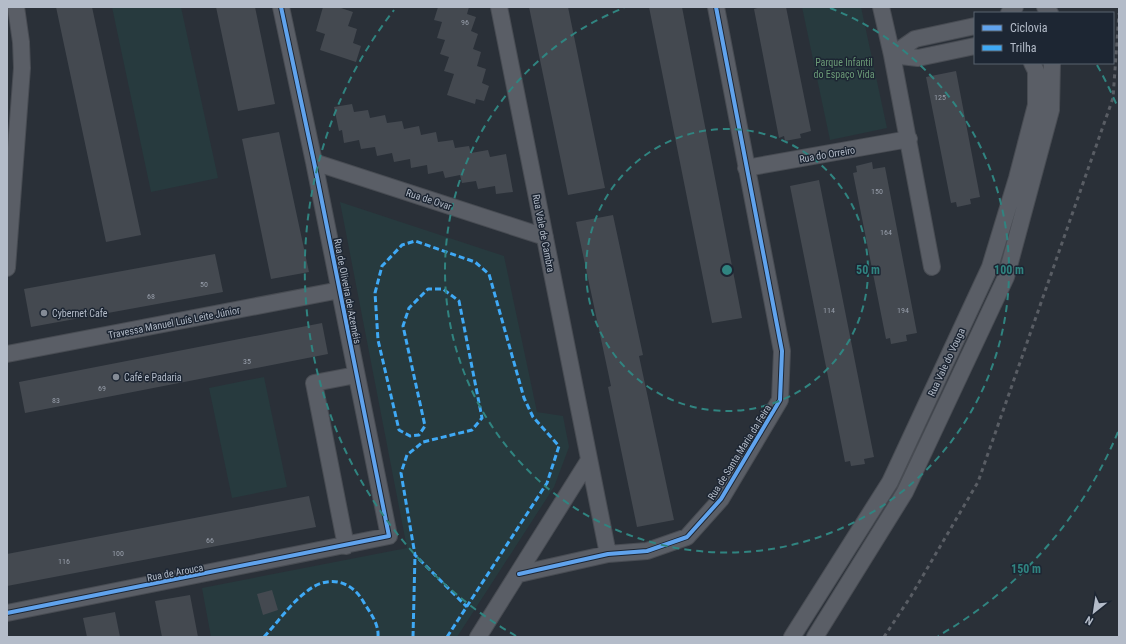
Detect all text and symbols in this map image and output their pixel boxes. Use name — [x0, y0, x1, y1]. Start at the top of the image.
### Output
legend — [974, 12, 1114, 64]
house number: 96 — [461, 18, 469, 27]
text: Ciclovia — [1010, 21, 1048, 35]
text: Trilha — [1010, 41, 1037, 55]
park label: Parque Infantil do Espaço Vida — [813, 57, 875, 80]
house number: 125 — [934, 93, 946, 102]
street label: Rua do Orreiro — [798, 144, 856, 165]
street label: Rua de Ovar — [405, 187, 453, 212]
house number: 150 — [871, 187, 883, 196]
street label: Rua Vale de Cambra — [531, 193, 557, 273]
house number: 164 — [880, 228, 892, 237]
street label: Rua de Oliveira de Azeméis — [332, 238, 363, 345]
centre of rings — [720, 263, 734, 277]
text: 50 m — [856, 263, 880, 277]
text: 100 m — [994, 263, 1024, 277]
house number: 50 — [200, 280, 208, 289]
house number: 68 — [147, 292, 155, 301]
street label: Travessa Manuel Luís Leite Júnior — [107, 304, 241, 341]
house number: 114 — [823, 306, 835, 315]
house number: 194 — [897, 306, 909, 315]
marker: Cybernet Cafe — [39, 308, 49, 318]
place label: Cybernet Cafe — [52, 308, 108, 319]
street label: Rua Vale do Vouga — [926, 326, 967, 398]
house number: 35 — [243, 357, 251, 366]
marker: Café e Padaria — [111, 372, 121, 382]
place label: Café e Padaria — [124, 372, 182, 383]
house number: 69 — [98, 384, 106, 393]
house number: 83 — [52, 396, 60, 405]
street label: Rua de Santa Maria da Feira — [706, 402, 773, 502]
house number: 66 — [206, 536, 214, 545]
house number: 100 — [112, 549, 124, 558]
house number: 116 — [58, 557, 70, 566]
street label: Rua de Arouca — [146, 562, 204, 583]
text: 150 m — [1011, 562, 1041, 576]
north arrow — [1074, 592, 1114, 632]
text: N — [1083, 613, 1095, 628]

